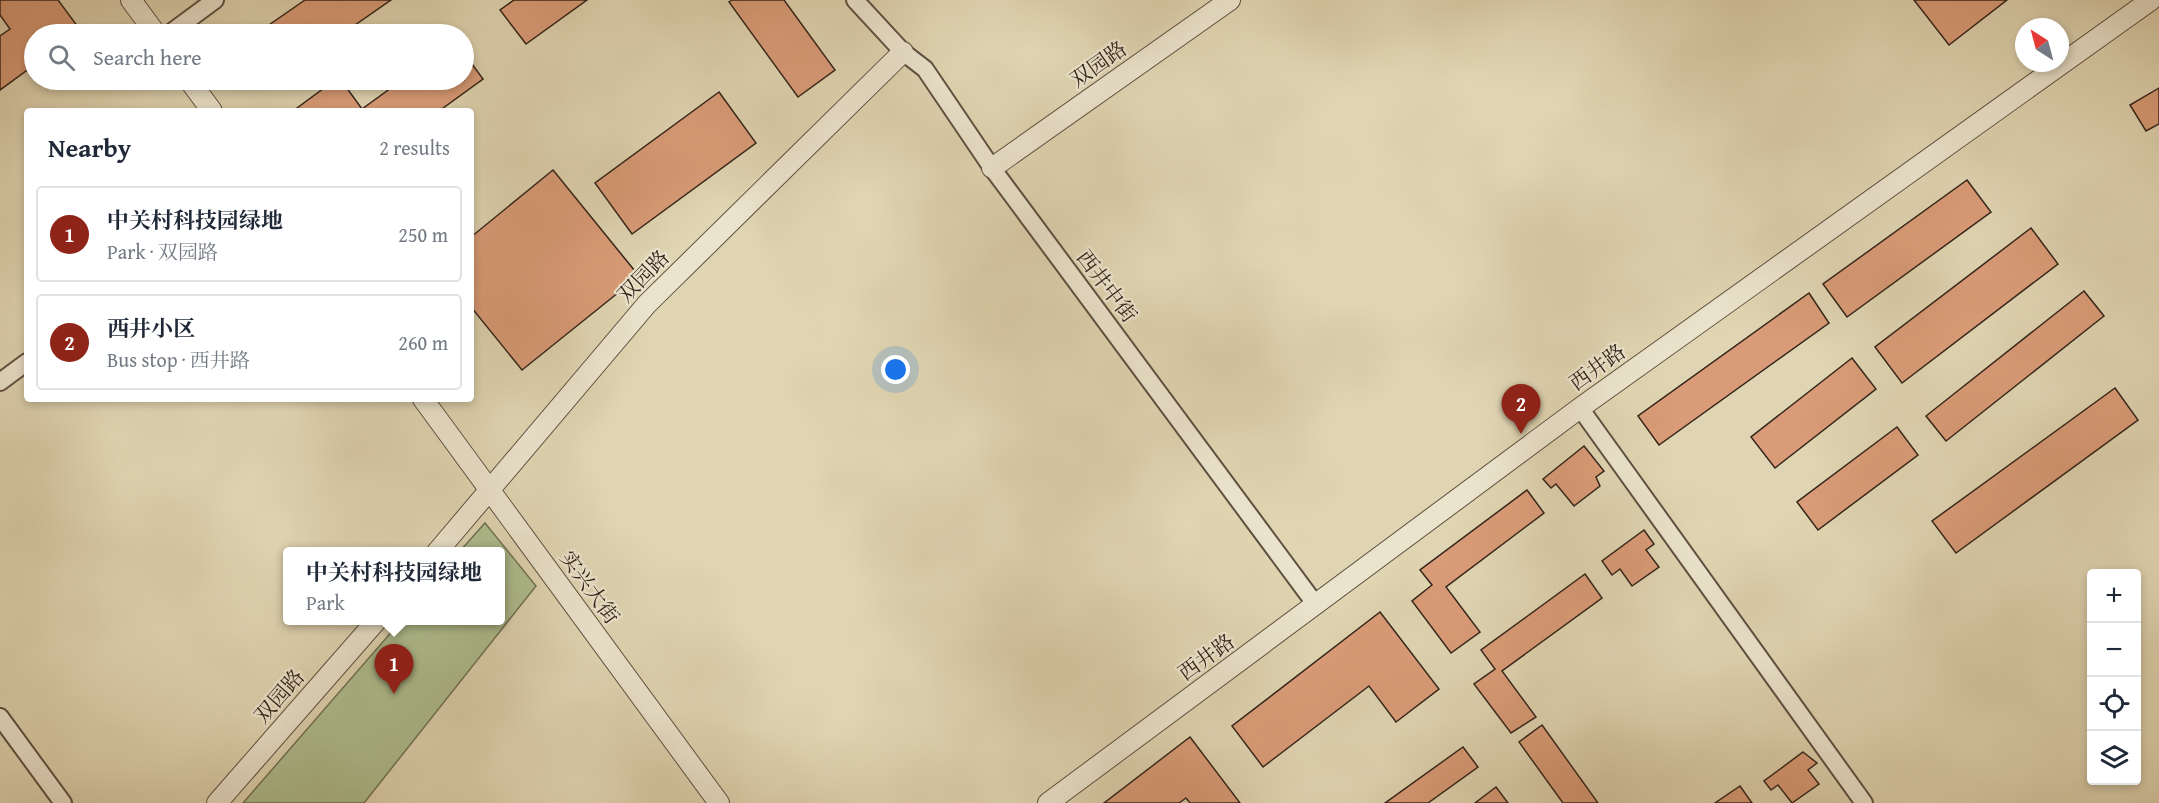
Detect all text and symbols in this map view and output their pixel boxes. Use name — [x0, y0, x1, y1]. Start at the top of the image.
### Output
north arrow — [2015, 18, 2069, 72]
search box — [24, 24, 474, 90]
street label: 双园路 — [1063, 33, 1133, 95]
icon: search — [45, 41, 78, 74]
text: Search here — [93, 41, 202, 73]
text: Nearby — [48, 128, 131, 167]
text: 2 results — [379, 133, 450, 162]
text: 中关村科技园绿地 — [107, 204, 283, 236]
text: 1 — [64, 220, 75, 249]
text: 250 m — [398, 220, 448, 249]
text: Park · 双园路 — [107, 237, 218, 266]
street label: 双园路 — [610, 243, 676, 309]
street label: 西井中街 — [1069, 243, 1145, 329]
text: 西井小区 — [107, 312, 195, 344]
text: 2 — [64, 328, 75, 357]
text: 260 m — [398, 328, 448, 357]
street label: 西井路 — [1562, 336, 1632, 398]
text: Bus stop · 西井路 — [107, 345, 250, 374]
your location — [881, 355, 910, 384]
pin: 2 — [1502, 384, 1540, 434]
street label: 实兴大街 — [553, 544, 627, 630]
popup — [283, 547, 505, 625]
text: 中关村科技园绿地 — [306, 556, 482, 588]
map controls — [2087, 569, 2141, 785]
button: + — [2087, 569, 2141, 623]
text: Park — [306, 588, 345, 617]
button: − — [2087, 623, 2141, 677]
street label: 西井路 — [1171, 626, 1241, 688]
pin: 1 — [374, 644, 414, 694]
street label: 双园路 — [247, 662, 311, 730]
button: locate — [2087, 677, 2141, 731]
button: layers — [2087, 731, 2141, 785]

